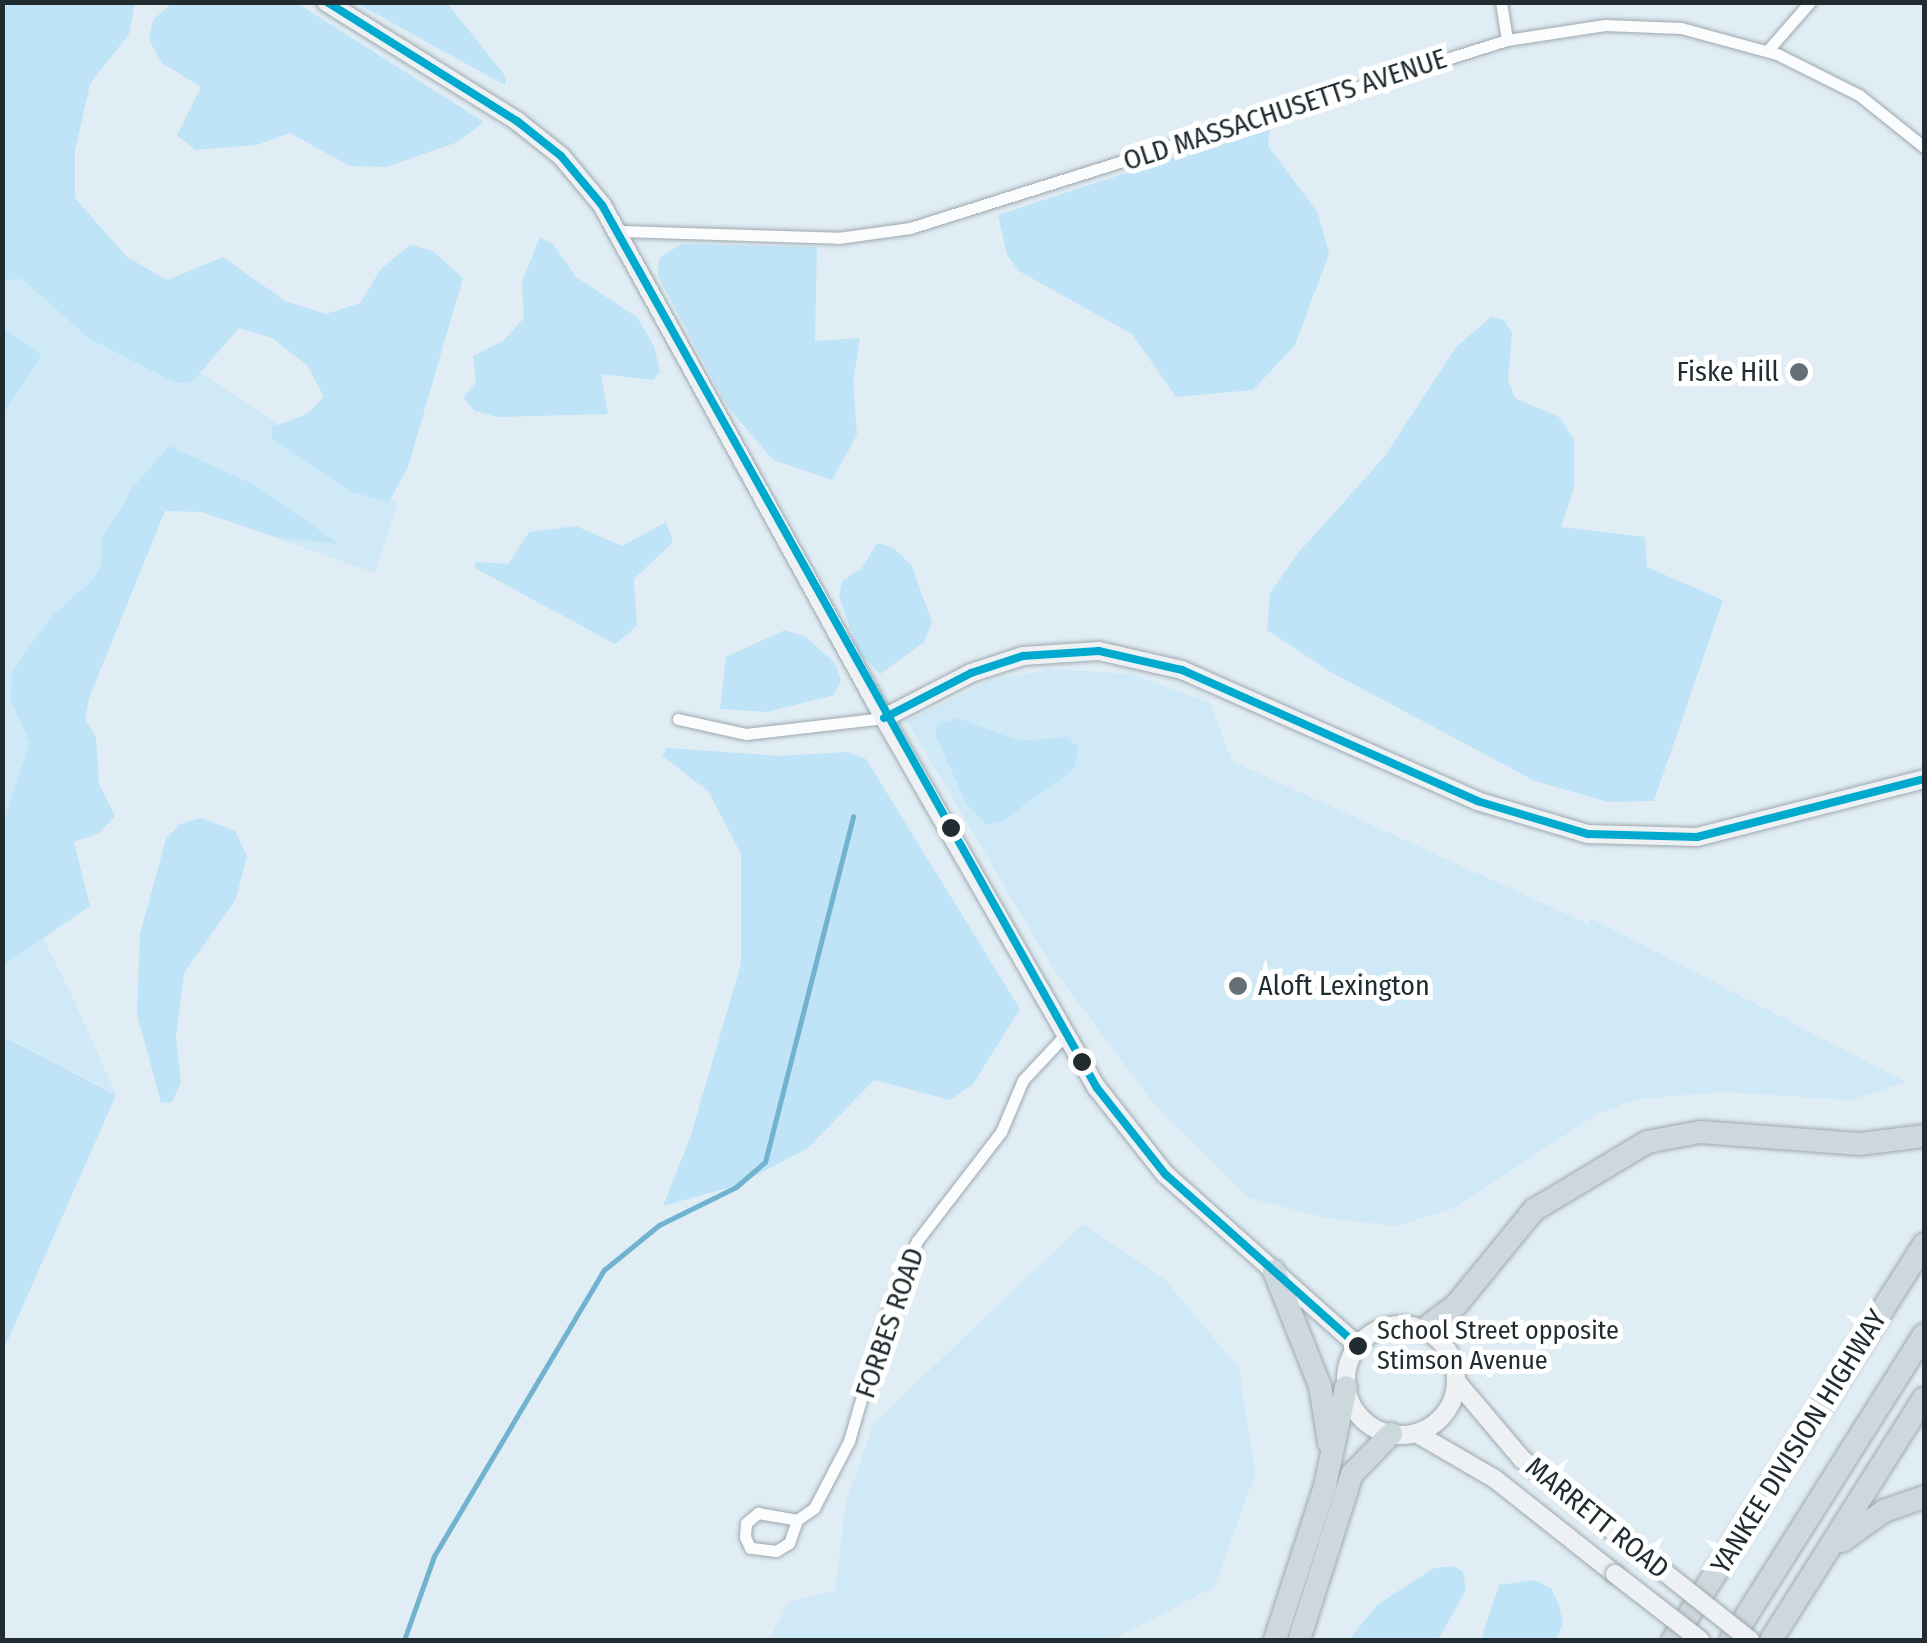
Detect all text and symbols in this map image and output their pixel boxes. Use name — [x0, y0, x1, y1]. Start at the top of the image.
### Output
street label: OLD MASSACHUSETTS AVENUE — [1119, 42, 1451, 178]
place label: Fiske Hill — [1677, 355, 1779, 389]
marker: Fiske Hill — [1788, 361, 1810, 383]
unlabelled marker — [941, 818, 961, 838]
place label: Aloft Lexington — [1258, 969, 1430, 1003]
marker: Aloft Lexington — [1227, 975, 1249, 997]
unlabelled marker — [1072, 1052, 1092, 1072]
street label: FORBES ROAD — [849, 1244, 931, 1402]
street label: YANKEE DIVISION HIGHWAY — [1704, 1304, 1894, 1580]
place label: School Street opposite Stimson Avenue — [1377, 1315, 1619, 1376]
marker: School Street opposite Stimson Avenue — [1348, 1336, 1368, 1356]
street label: MARRETT ROAD — [1519, 1450, 1675, 1586]

